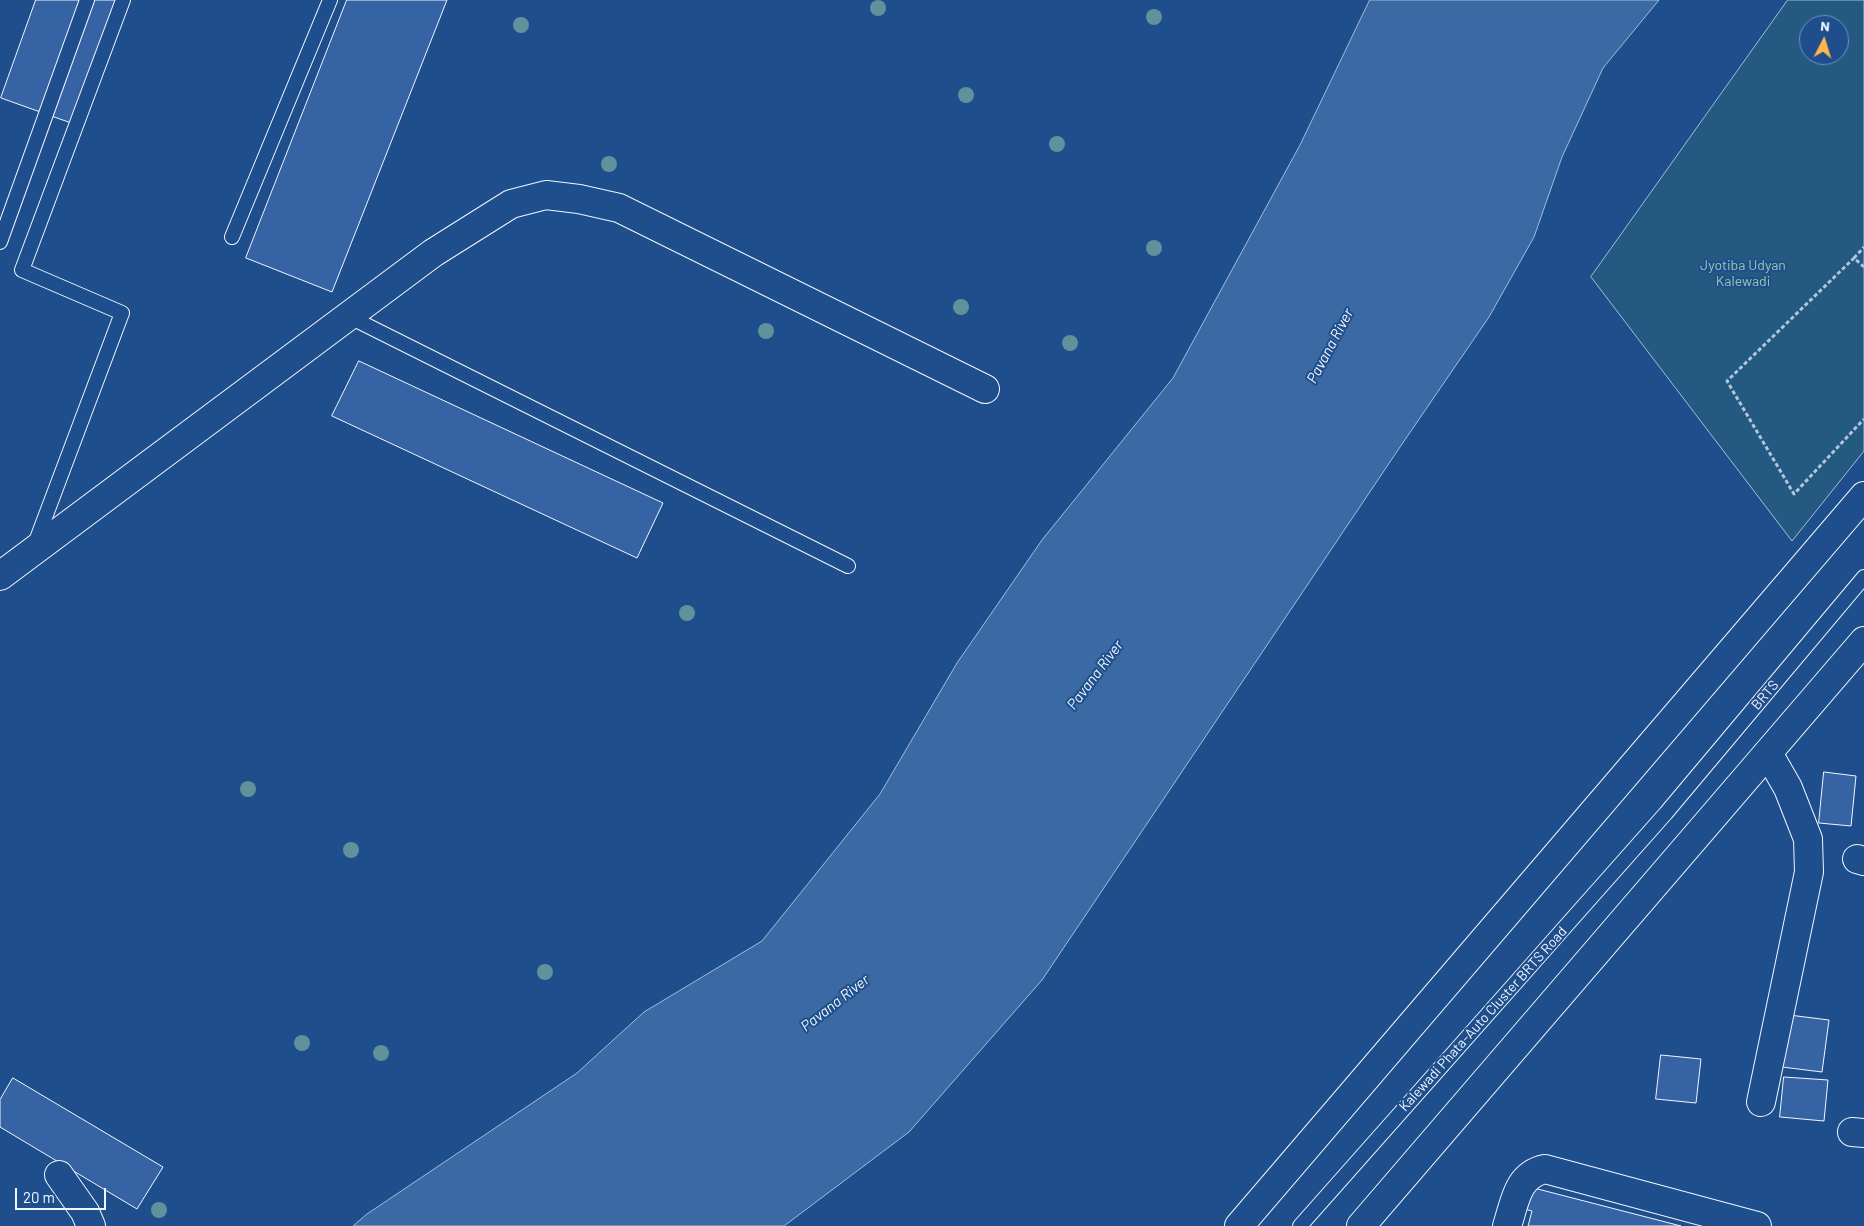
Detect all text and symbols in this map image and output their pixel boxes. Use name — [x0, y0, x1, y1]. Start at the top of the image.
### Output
north arrow — [1799, 15, 1849, 65]
text: N — [1820, 17, 1831, 34]
park label: Jyotiba Udyan Kalewadi — [1700, 257, 1786, 290]
water label: Pavana River — [1303, 306, 1357, 386]
water label: Pavana River — [1063, 637, 1127, 713]
street label: BRTS — [1748, 677, 1782, 713]
street label: Kalewadi Phata-Auto Cluster BRTS Road — [1396, 923, 1570, 1115]
water label: Pavana River — [797, 971, 873, 1035]
scale bar — [18, 1178, 109, 1210]
text: 20 m — [23, 1188, 55, 1206]

